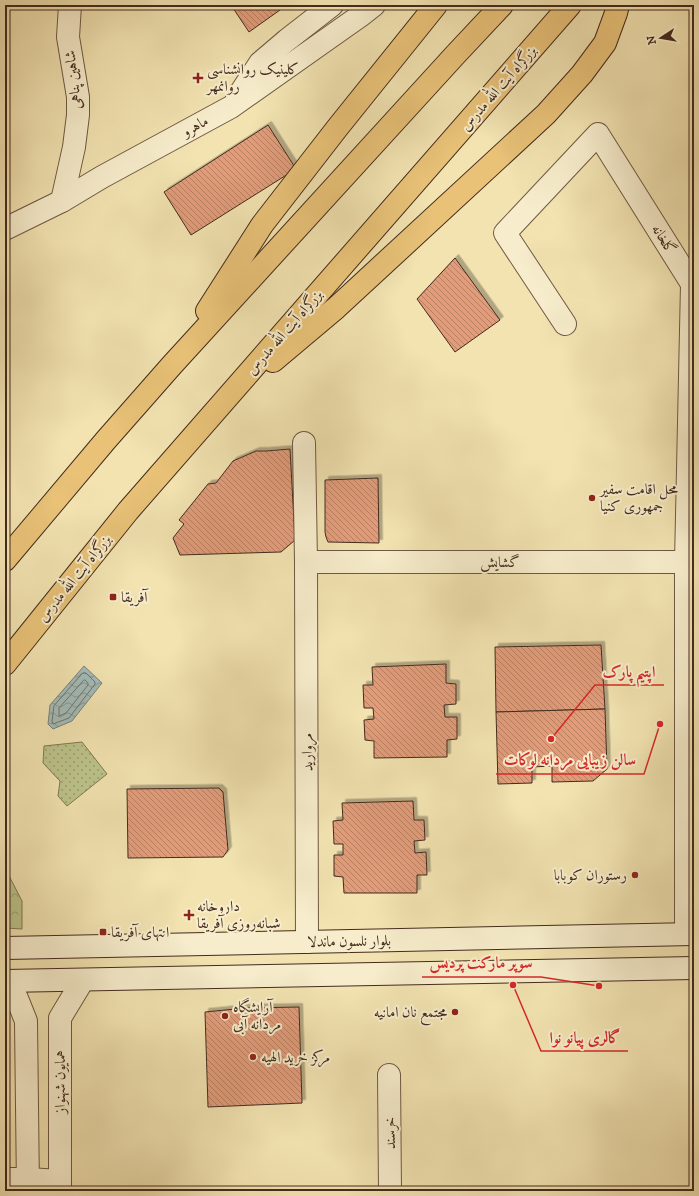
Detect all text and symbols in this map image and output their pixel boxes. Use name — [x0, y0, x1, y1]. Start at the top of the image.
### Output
north arrow — [641, 18, 681, 58]
text: N — [644, 34, 660, 46]
street label: بزرگراه آیت الله مدرس — [454, 39, 541, 135]
street label: شاهین پناهی — [60, 49, 88, 110]
place label: کلینیک روانشناسی روانمهر — [205, 60, 299, 96]
marker: کلینیک روانشناسی روانمهر — [192, 72, 204, 84]
street label: ماهرو — [177, 112, 212, 142]
street label: گلخانه — [647, 221, 680, 258]
street label: بزرگراه آیت الله مدرس — [240, 283, 327, 379]
place label: محل اقامت سفیر جمهوری کنیا — [598, 480, 678, 516]
marker: محل اقامت سفیر جمهوری کنیا — [587, 493, 597, 503]
street label: بزرگراه آیت الله مدرس — [31, 529, 116, 626]
street label: گشایش — [480, 553, 520, 572]
place label: آفریقا — [121, 588, 149, 607]
marker: آفریقا — [108, 592, 118, 602]
callout: اپتیم پارک — [595, 657, 664, 685]
text: اپتیم پارک — [602, 662, 656, 688]
street label: مروارید — [298, 733, 318, 771]
callout: سالن زیبایی مردانه لوکات — [496, 746, 644, 774]
text: سالن زیبایی مردانه لوکات — [504, 750, 636, 771]
place label: رستوران کوبابا — [554, 866, 627, 885]
marker: رستوران کوبابا — [630, 870, 640, 880]
place label: داروخانه شبانه‌روزی آفریقا — [197, 897, 280, 933]
marker: داروخانه شبانه‌روزی آفریقا — [184, 910, 194, 920]
place label: انتهای آفریقا — [111, 923, 169, 942]
marker: انتهای آفریقا — [98, 927, 108, 937]
street label: بلوار نلسون ماندلا — [307, 931, 391, 952]
callout: سوپر مارکت پردیس — [422, 949, 541, 977]
text: سوپر مارکت پردیس — [430, 953, 532, 974]
place label: آرایشگاه مردانه آبی — [233, 997, 281, 1035]
place label: مجتمع نان امانیه — [374, 1003, 447, 1026]
marker: مجتمع نان امانیه — [450, 1007, 460, 1017]
marker: آرایشگاه مردانه آبی — [220, 1011, 230, 1021]
callout: گالری پیانو نوا — [541, 1023, 628, 1051]
text: گالری پیانو نوا — [549, 1028, 621, 1050]
place label: مرکز خرید الهیه — [261, 1048, 330, 1068]
street label: همایون شهنواز — [51, 1050, 70, 1116]
marker: مرکز خرید الهیه — [248, 1052, 258, 1062]
street label: خرسند — [381, 1117, 400, 1149]

